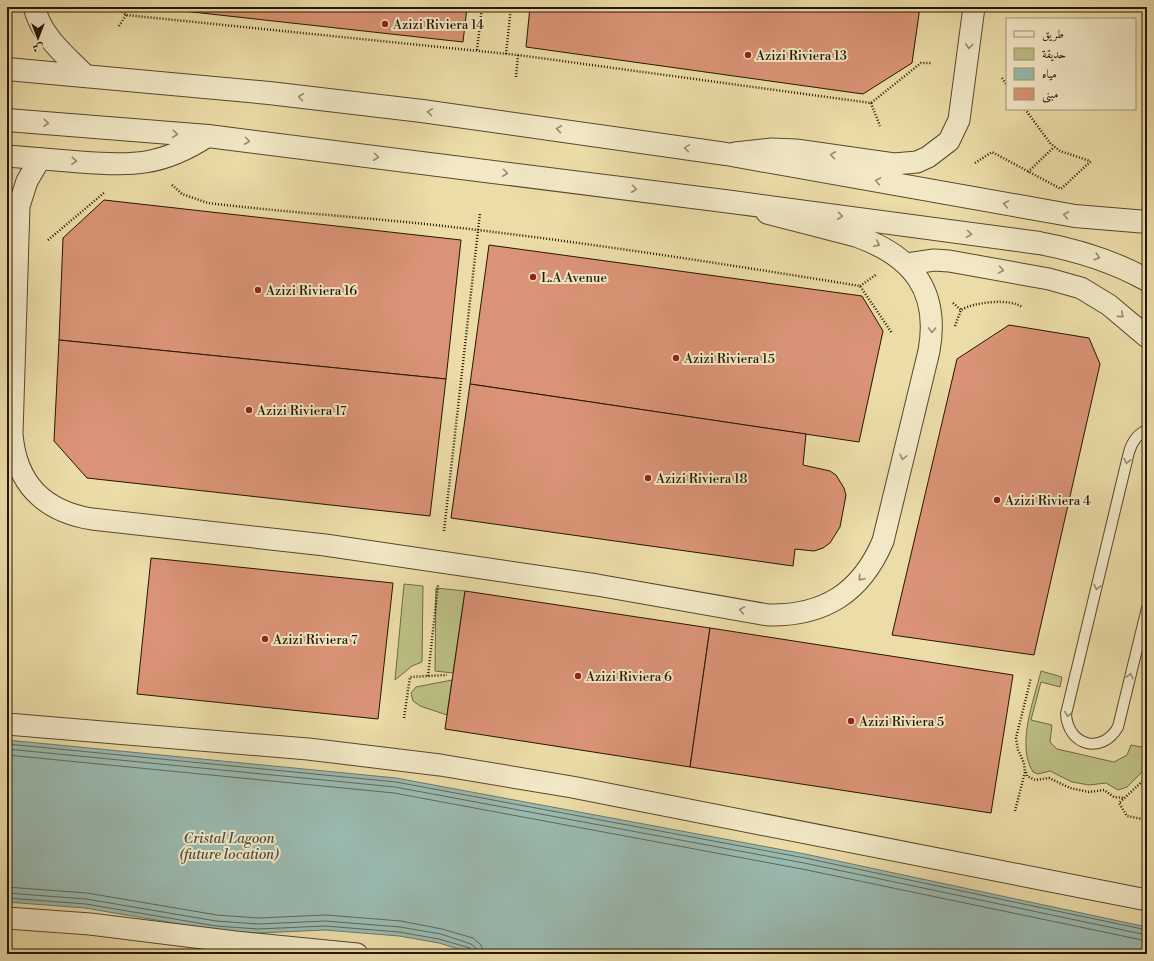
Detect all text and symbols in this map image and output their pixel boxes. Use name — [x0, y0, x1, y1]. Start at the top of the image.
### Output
place label: Azizi Riviera 14 — [392, 17, 484, 33]
north arrow — [18, 18, 58, 58]
legend — [1006, 18, 1136, 110]
marker: Azizi Riviera 14 — [380, 19, 390, 29]
text: طريق — [1042, 27, 1064, 42]
text: ش — [32, 40, 43, 54]
one-way arrow — [965, 43, 974, 49]
text: حديقة — [1042, 47, 1066, 62]
place label: Azizi Riviera 13 — [755, 48, 847, 64]
marker: Azizi Riviera 13 — [743, 50, 753, 60]
text: مياه — [1042, 67, 1057, 82]
text: مبنى — [1042, 87, 1058, 103]
one-way arrow — [298, 92, 304, 101]
one-way arrow — [427, 108, 433, 117]
one-way arrow — [43, 118, 49, 127]
one-way arrow — [556, 125, 562, 134]
one-way arrow — [172, 129, 178, 138]
one-way arrow — [244, 136, 250, 145]
one-way arrow — [684, 144, 690, 153]
one-way arrow — [830, 151, 836, 160]
one-way arrow — [373, 152, 379, 161]
one-way arrow — [71, 157, 77, 166]
one-way arrow — [502, 168, 508, 177]
one-way arrow — [875, 177, 881, 186]
one-way arrow — [631, 184, 637, 193]
one-way arrow — [1003, 200, 1009, 209]
one-way arrow — [837, 211, 844, 220]
one-way arrow — [1063, 211, 1070, 219]
one-way arrow — [966, 229, 972, 238]
one-way arrow — [873, 239, 880, 247]
one-way arrow — [1093, 252, 1100, 261]
one-way arrow — [998, 266, 1004, 274]
place label: L.A Avenue — [541, 270, 607, 286]
marker: L.A Avenue — [528, 272, 538, 282]
place label: Azizi Riviera 16 — [265, 283, 357, 299]
marker: Azizi Riviera 16 — [253, 285, 263, 295]
one-way arrow — [1116, 310, 1123, 317]
one-way arrow — [928, 327, 936, 333]
place label: Azizi Riviera 15 — [683, 351, 775, 367]
marker: Azizi Riviera 15 — [671, 353, 681, 363]
place label: Azizi Riviera 17 — [256, 403, 347, 419]
marker: Azizi Riviera 17 — [244, 405, 254, 415]
one-way arrow — [900, 454, 908, 460]
one-way arrow — [1123, 458, 1131, 464]
place label: Azizi Riviera 18 — [655, 471, 747, 487]
marker: Azizi Riviera 18 — [643, 473, 653, 483]
place label: Azizi Riviera 4 — [1004, 493, 1091, 509]
marker: Azizi Riviera 4 — [992, 495, 1002, 505]
one-way arrow — [859, 574, 866, 581]
one-way arrow — [1093, 584, 1101, 591]
one-way arrow — [739, 607, 745, 615]
place label: Azizi Riviera 7 — [272, 632, 358, 648]
marker: Azizi Riviera 7 — [260, 634, 270, 644]
place label: Azizi Riviera 6 — [585, 669, 672, 685]
marker: Azizi Riviera 6 — [573, 671, 583, 681]
one-way arrow — [1126, 673, 1134, 679]
one-way arrow — [1063, 711, 1072, 717]
place label: Azizi Riviera 5 — [858, 714, 944, 730]
marker: Azizi Riviera 5 — [846, 716, 856, 726]
water label: Cristal Lagoon (future location) — [180, 830, 279, 864]

